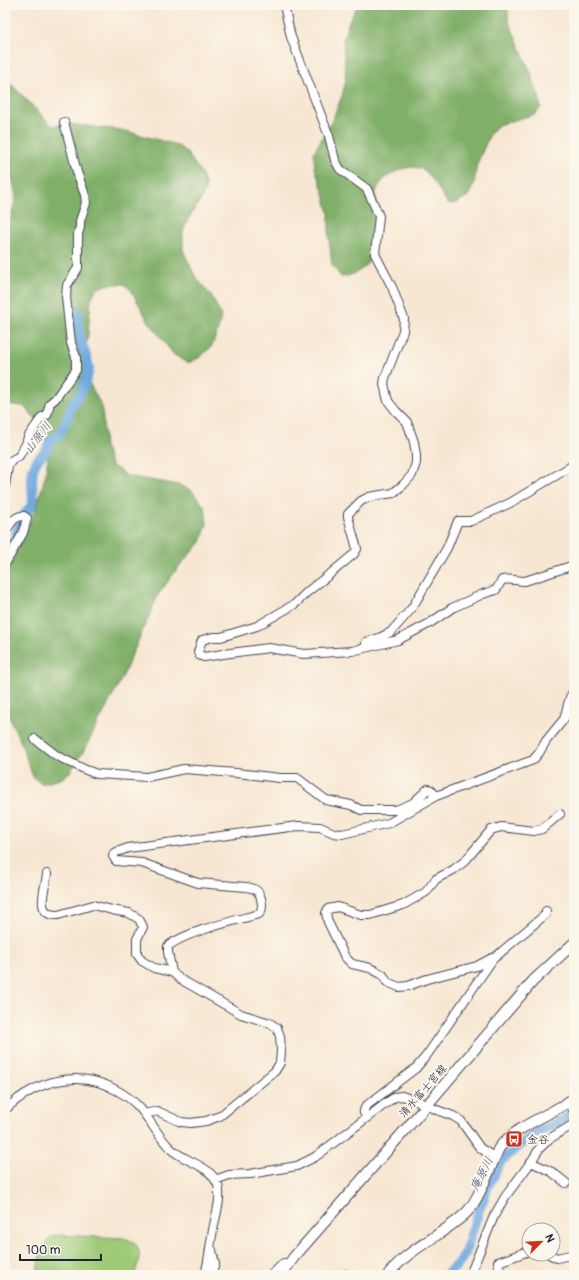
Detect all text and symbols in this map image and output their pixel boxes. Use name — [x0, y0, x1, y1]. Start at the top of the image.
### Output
water label: 山原川 — [21, 419, 55, 457]
street label: 清水富士宮線 — [396, 1062, 450, 1120]
bus stop icon: 金谷 — [504, 1129, 524, 1149]
place label: 金谷 — [527, 1133, 549, 1146]
water label: 庵原川 — [467, 1155, 497, 1193]
north arrow — [521, 1222, 561, 1262]
text: N — [542, 1232, 557, 1245]
scale bar — [20, 1236, 101, 1262]
text: 100 m — [26, 1243, 61, 1258]

